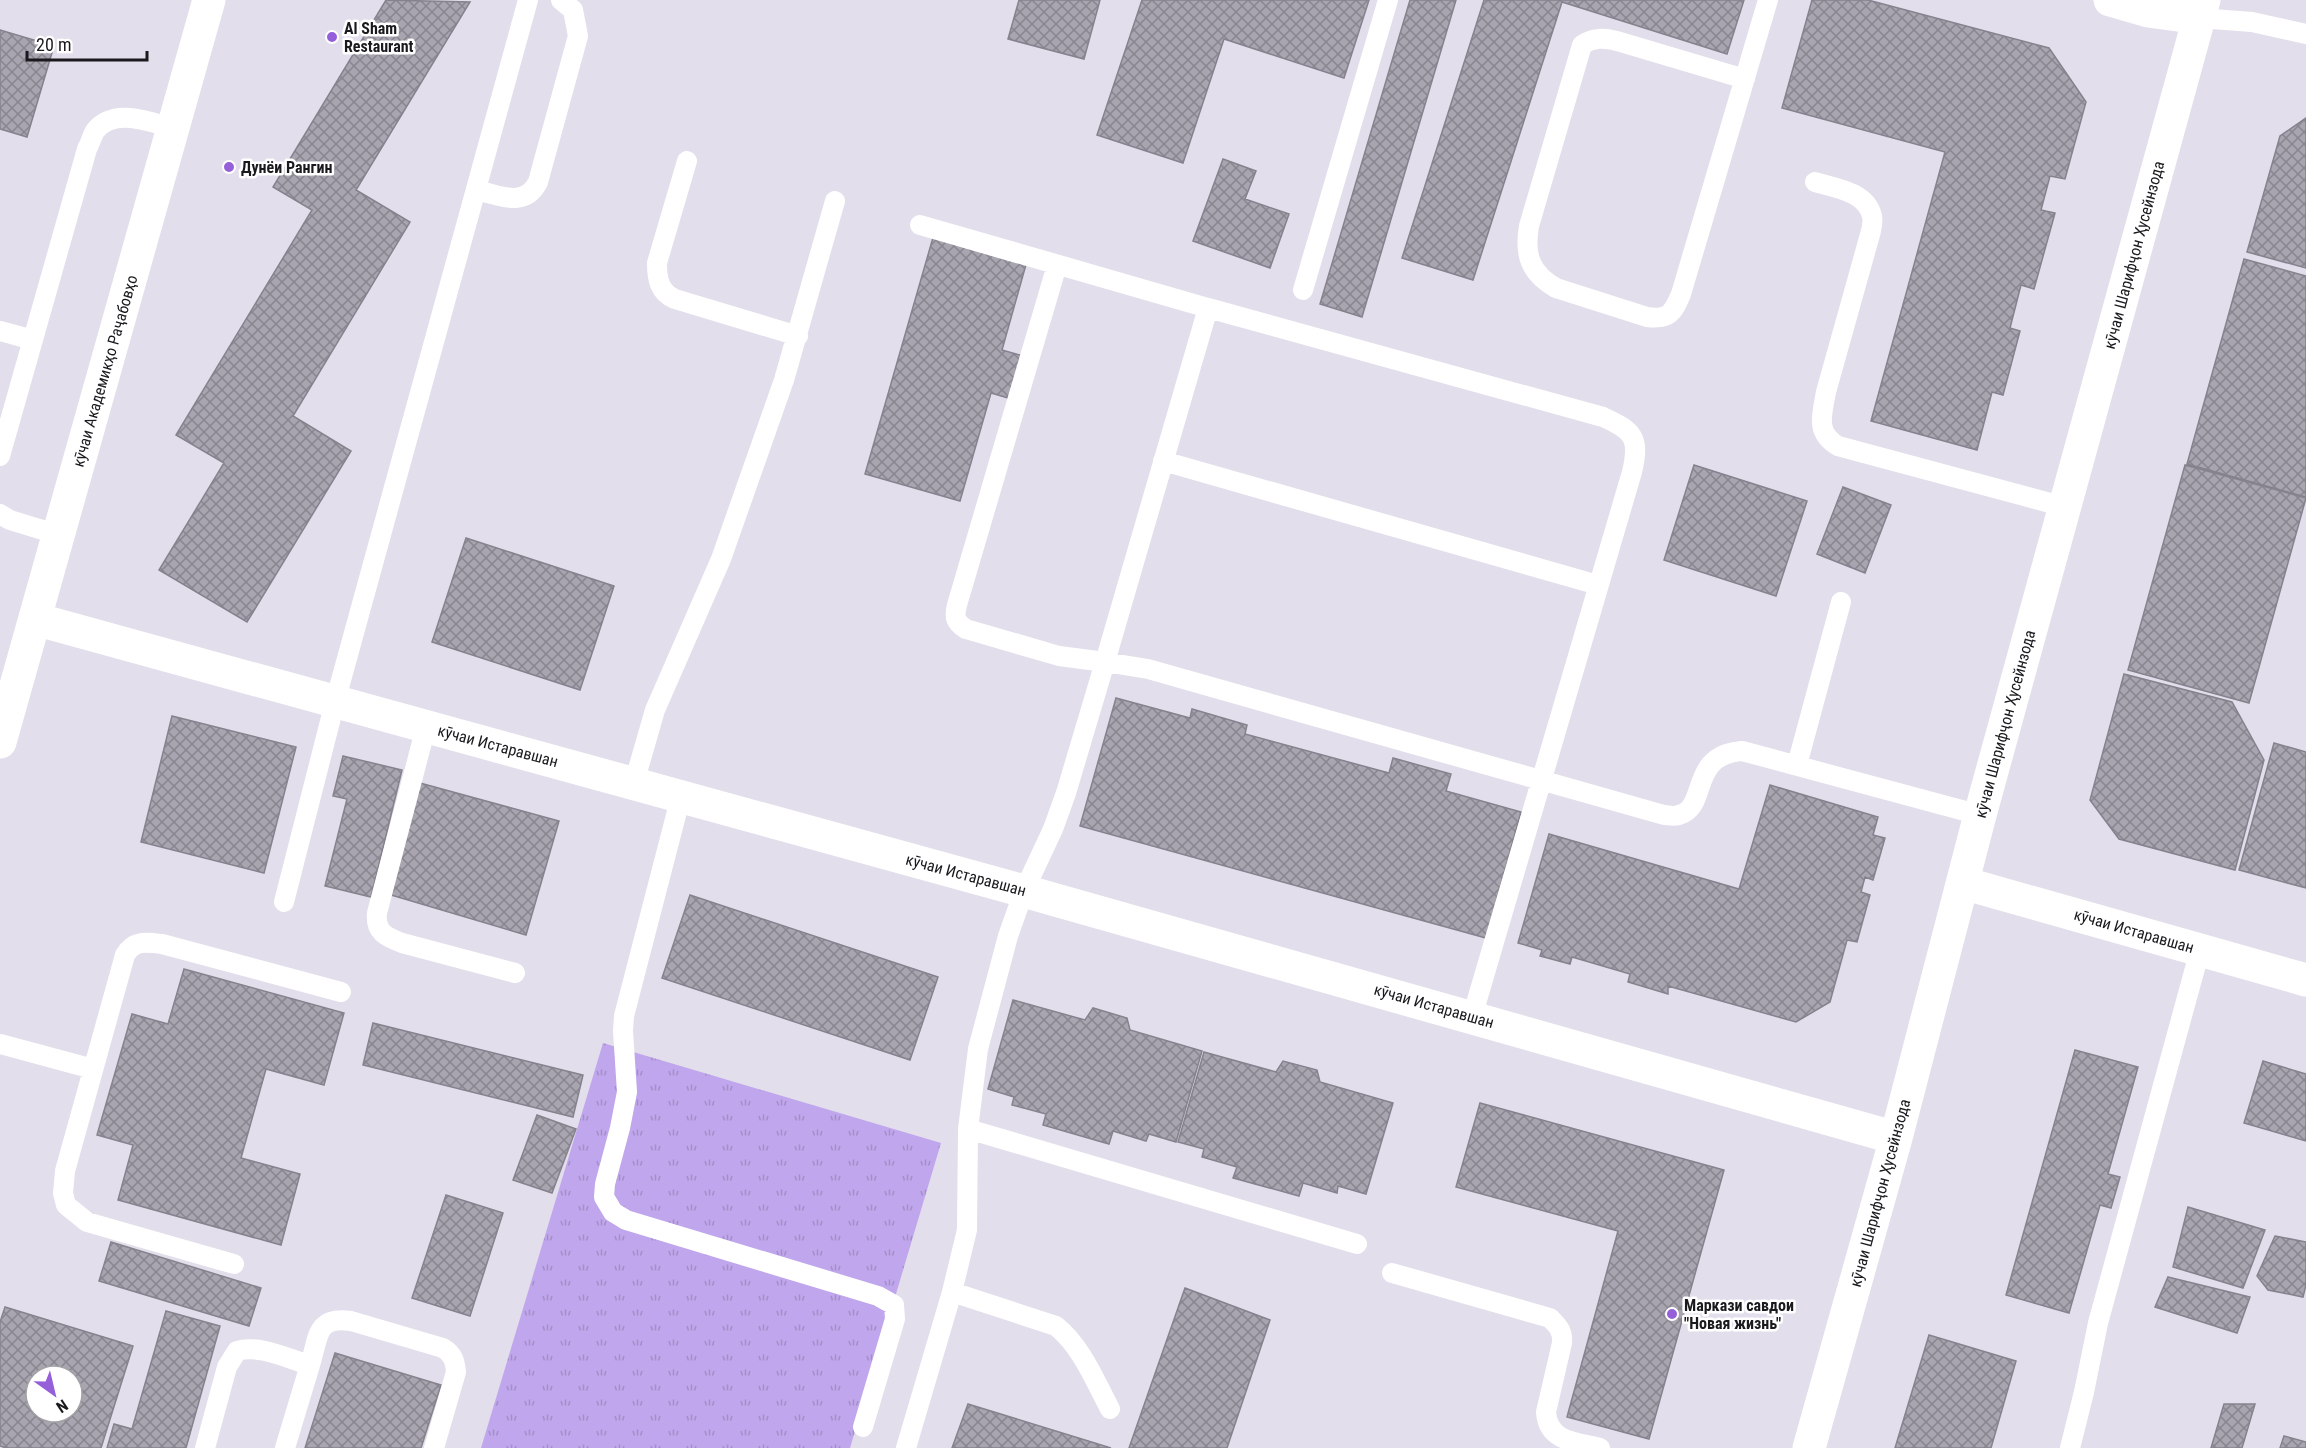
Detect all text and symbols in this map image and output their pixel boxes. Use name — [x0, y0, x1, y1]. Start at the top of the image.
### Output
place label: Al Sham Restaurant — [344, 19, 414, 56]
scale bar — [27, 24, 147, 62]
marker: Al Sham Restaurant — [325, 30, 339, 44]
text: 20 m — [36, 34, 71, 55]
place label: Дунёи Рангин — [241, 158, 332, 177]
street label: кӯчаи Шарифҷон Ҳусейнзода — [2100, 159, 2168, 351]
marker: Дунёи Рангин — [222, 160, 236, 174]
street label: кӯчаи Академикҳо Раҷабовҳо — [68, 273, 142, 469]
street label: кӯчаи Шарифҷон Ҳусейнзода — [1971, 628, 2039, 820]
street label: кӯчаи Истаравшан — [436, 721, 560, 771]
street label: кӯчаи Истаравшан — [904, 850, 1028, 900]
street label: кӯчаи Истаравшан — [2072, 905, 2196, 957]
street label: кӯчаи Истаравшан — [1372, 980, 1496, 1032]
street label: кӯчаи Шарифҷон Ҳусейнзода — [1846, 1097, 1914, 1289]
place label: Маркази савдои "Новая жизнь" — [1684, 1296, 1794, 1333]
marker: Маркази савдои "Новая жизнь" — [1665, 1307, 1679, 1321]
north arrow — [24, 1364, 84, 1424]
text: N — [53, 1395, 71, 1417]

